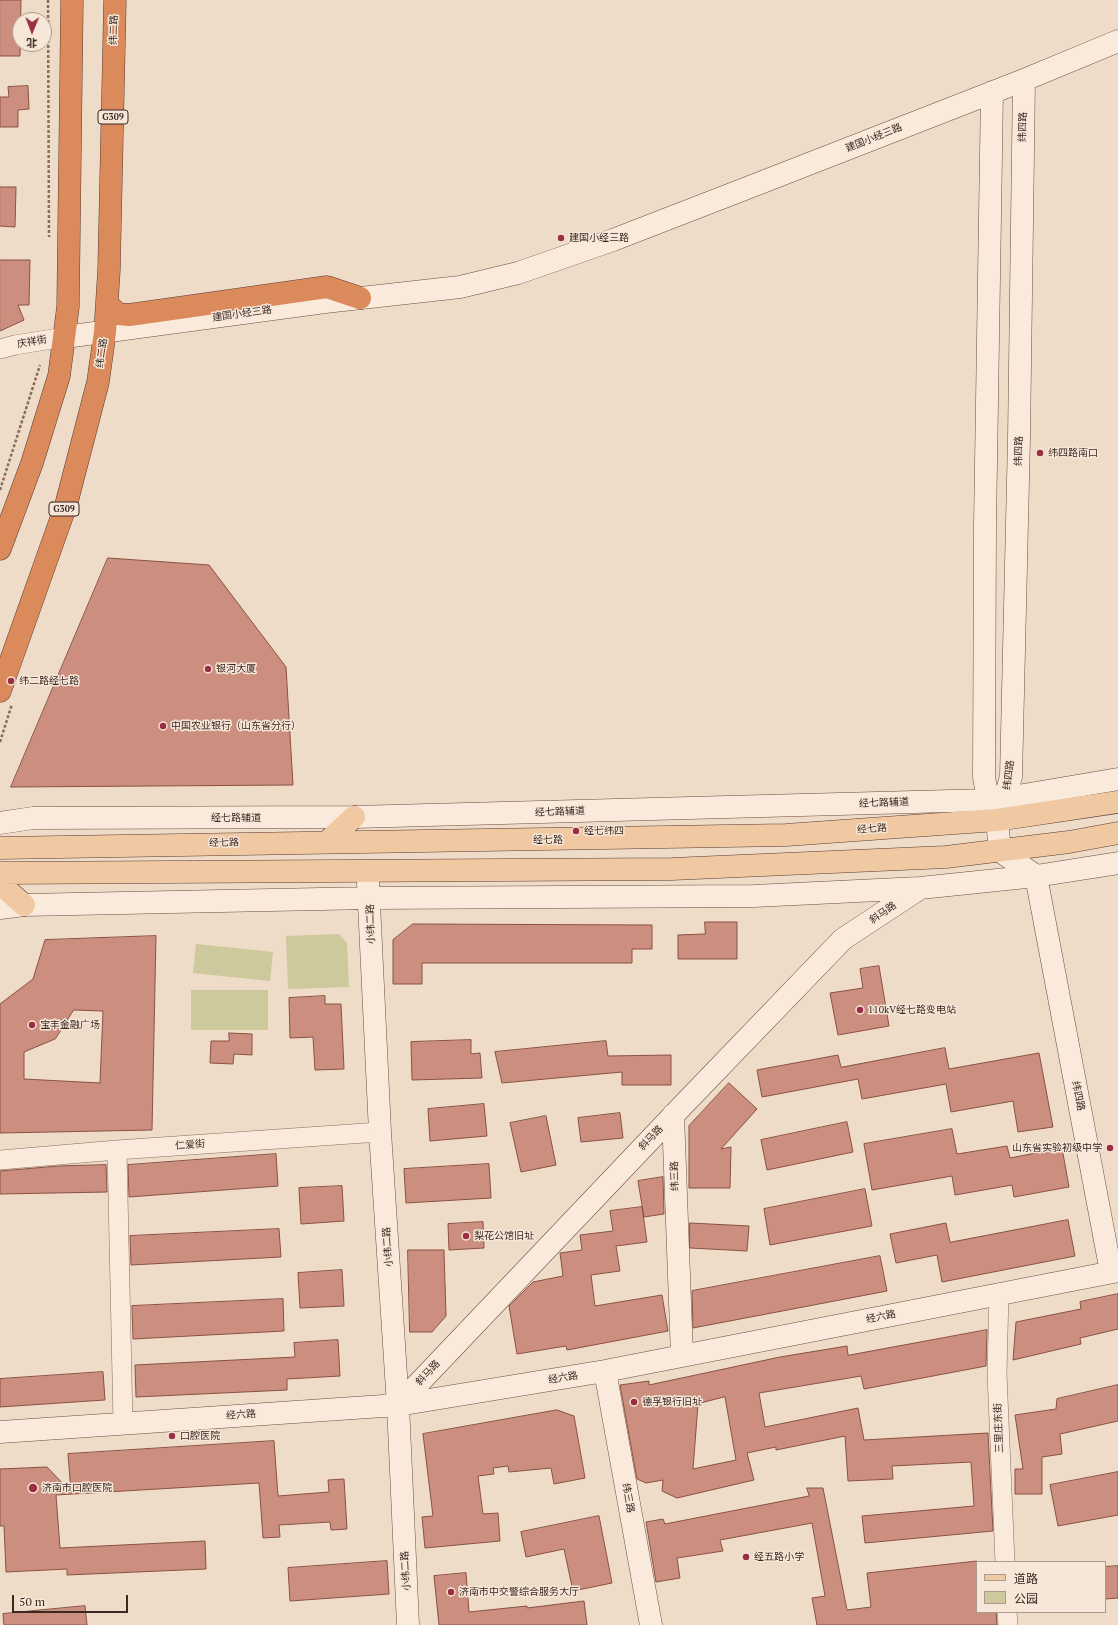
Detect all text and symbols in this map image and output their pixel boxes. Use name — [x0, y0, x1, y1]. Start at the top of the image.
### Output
north arrow — [12, 12, 52, 52]
street label: 纬二路 — [108, 15, 120, 45]
text: 北 — [26, 36, 37, 50]
road number: G309 — [98, 110, 128, 124]
street label: 纬四路 — [1017, 112, 1029, 142]
street label: 建国小经三路 — [844, 121, 904, 155]
place label: 建国小经三路 — [569, 232, 629, 244]
marker: 建国小经三路 — [556, 233, 566, 243]
street label: 建国小经三路 — [211, 304, 273, 324]
street label: 庆祥街 — [16, 333, 48, 351]
street label: 纬二路 — [94, 337, 110, 369]
street label: 纬四路 — [1013, 436, 1025, 466]
place label: 纬四路南口 — [1048, 447, 1098, 459]
marker: 纬四路南口 — [1035, 448, 1045, 458]
road number: G309 — [49, 502, 79, 516]
place label: 银河大厦 — [216, 663, 256, 675]
marker: 银河大厦 — [203, 664, 213, 674]
place label: 纬二路经七路 — [19, 675, 79, 687]
marker: 纬二路经七路 — [6, 676, 16, 686]
place label: 中国农业银行（山东省分行） — [171, 720, 301, 732]
marker: 中国农业银行（山东省分行） — [158, 721, 168, 731]
street label: 纬四路 — [1001, 759, 1017, 791]
street label: 经七路辅道 — [859, 796, 909, 810]
street label: 经七路辅道 — [535, 805, 585, 819]
street label: 经七路辅道 — [211, 812, 261, 824]
street label: 经七路 — [857, 822, 887, 836]
place label: 经七纬四 — [584, 825, 624, 837]
marker: 经七纬四 — [571, 826, 581, 836]
street label: 经七路 — [533, 834, 563, 846]
street label: 经七路 — [209, 837, 239, 849]
street label: 斜马路 — [867, 900, 899, 926]
street label: 小纬二路 — [364, 904, 378, 944]
place label: 110kV经七路变电站 — [868, 1004, 956, 1016]
marker: 110kV经七路变电站 — [855, 1005, 865, 1015]
place label: 宝丰金融广场 — [40, 1019, 100, 1031]
marker: 宝丰金融广场 — [27, 1020, 37, 1030]
street label: 纬四路 — [1069, 1080, 1087, 1112]
street label: 斜马路 — [636, 1123, 666, 1153]
street label: 仁爱街 — [175, 1138, 205, 1152]
place label: 山东省实验初级中学 — [1012, 1142, 1102, 1154]
marker: 山东省实验初级中学 — [1105, 1143, 1115, 1153]
street label: 纬三路 — [668, 1161, 682, 1191]
street label: 小纬二路 — [381, 1227, 395, 1267]
place label: 梨花公馆旧址 — [474, 1230, 534, 1242]
marker: 梨花公馆旧址 — [461, 1231, 471, 1241]
street label: 经六路 — [865, 1308, 897, 1326]
street label: 斜马路 — [413, 1358, 443, 1388]
street label: 经六路 — [547, 1370, 579, 1386]
place label: 德孚银行旧址 — [642, 1396, 702, 1408]
marker: 德孚银行旧址 — [629, 1397, 639, 1407]
street label: 三里庄东街 — [992, 1403, 1006, 1453]
street label: 经六路 — [226, 1408, 256, 1422]
place label: 口腔医院 — [180, 1430, 220, 1442]
marker: 口腔医院 — [167, 1431, 177, 1441]
marker: 济南市口腔医院 — [27, 1482, 39, 1494]
place label: 济南市口腔医院 — [42, 1482, 112, 1494]
street label: 纬三路 — [619, 1482, 637, 1514]
street label: 小纬二路 — [399, 1551, 413, 1591]
place label: 经五路小学 — [754, 1551, 804, 1563]
marker: 经五路小学 — [741, 1552, 751, 1562]
legend — [976, 1561, 1106, 1613]
text: 道路 — [1014, 1571, 1038, 1586]
place label: 济南市中交警综合服务大厅 — [459, 1586, 579, 1598]
scale bar — [14, 1587, 130, 1613]
marker: 济南市中交警综合服务大厅 — [446, 1587, 456, 1597]
text: 公园 — [1014, 1591, 1038, 1606]
text: 50 m — [19, 1594, 45, 1609]

